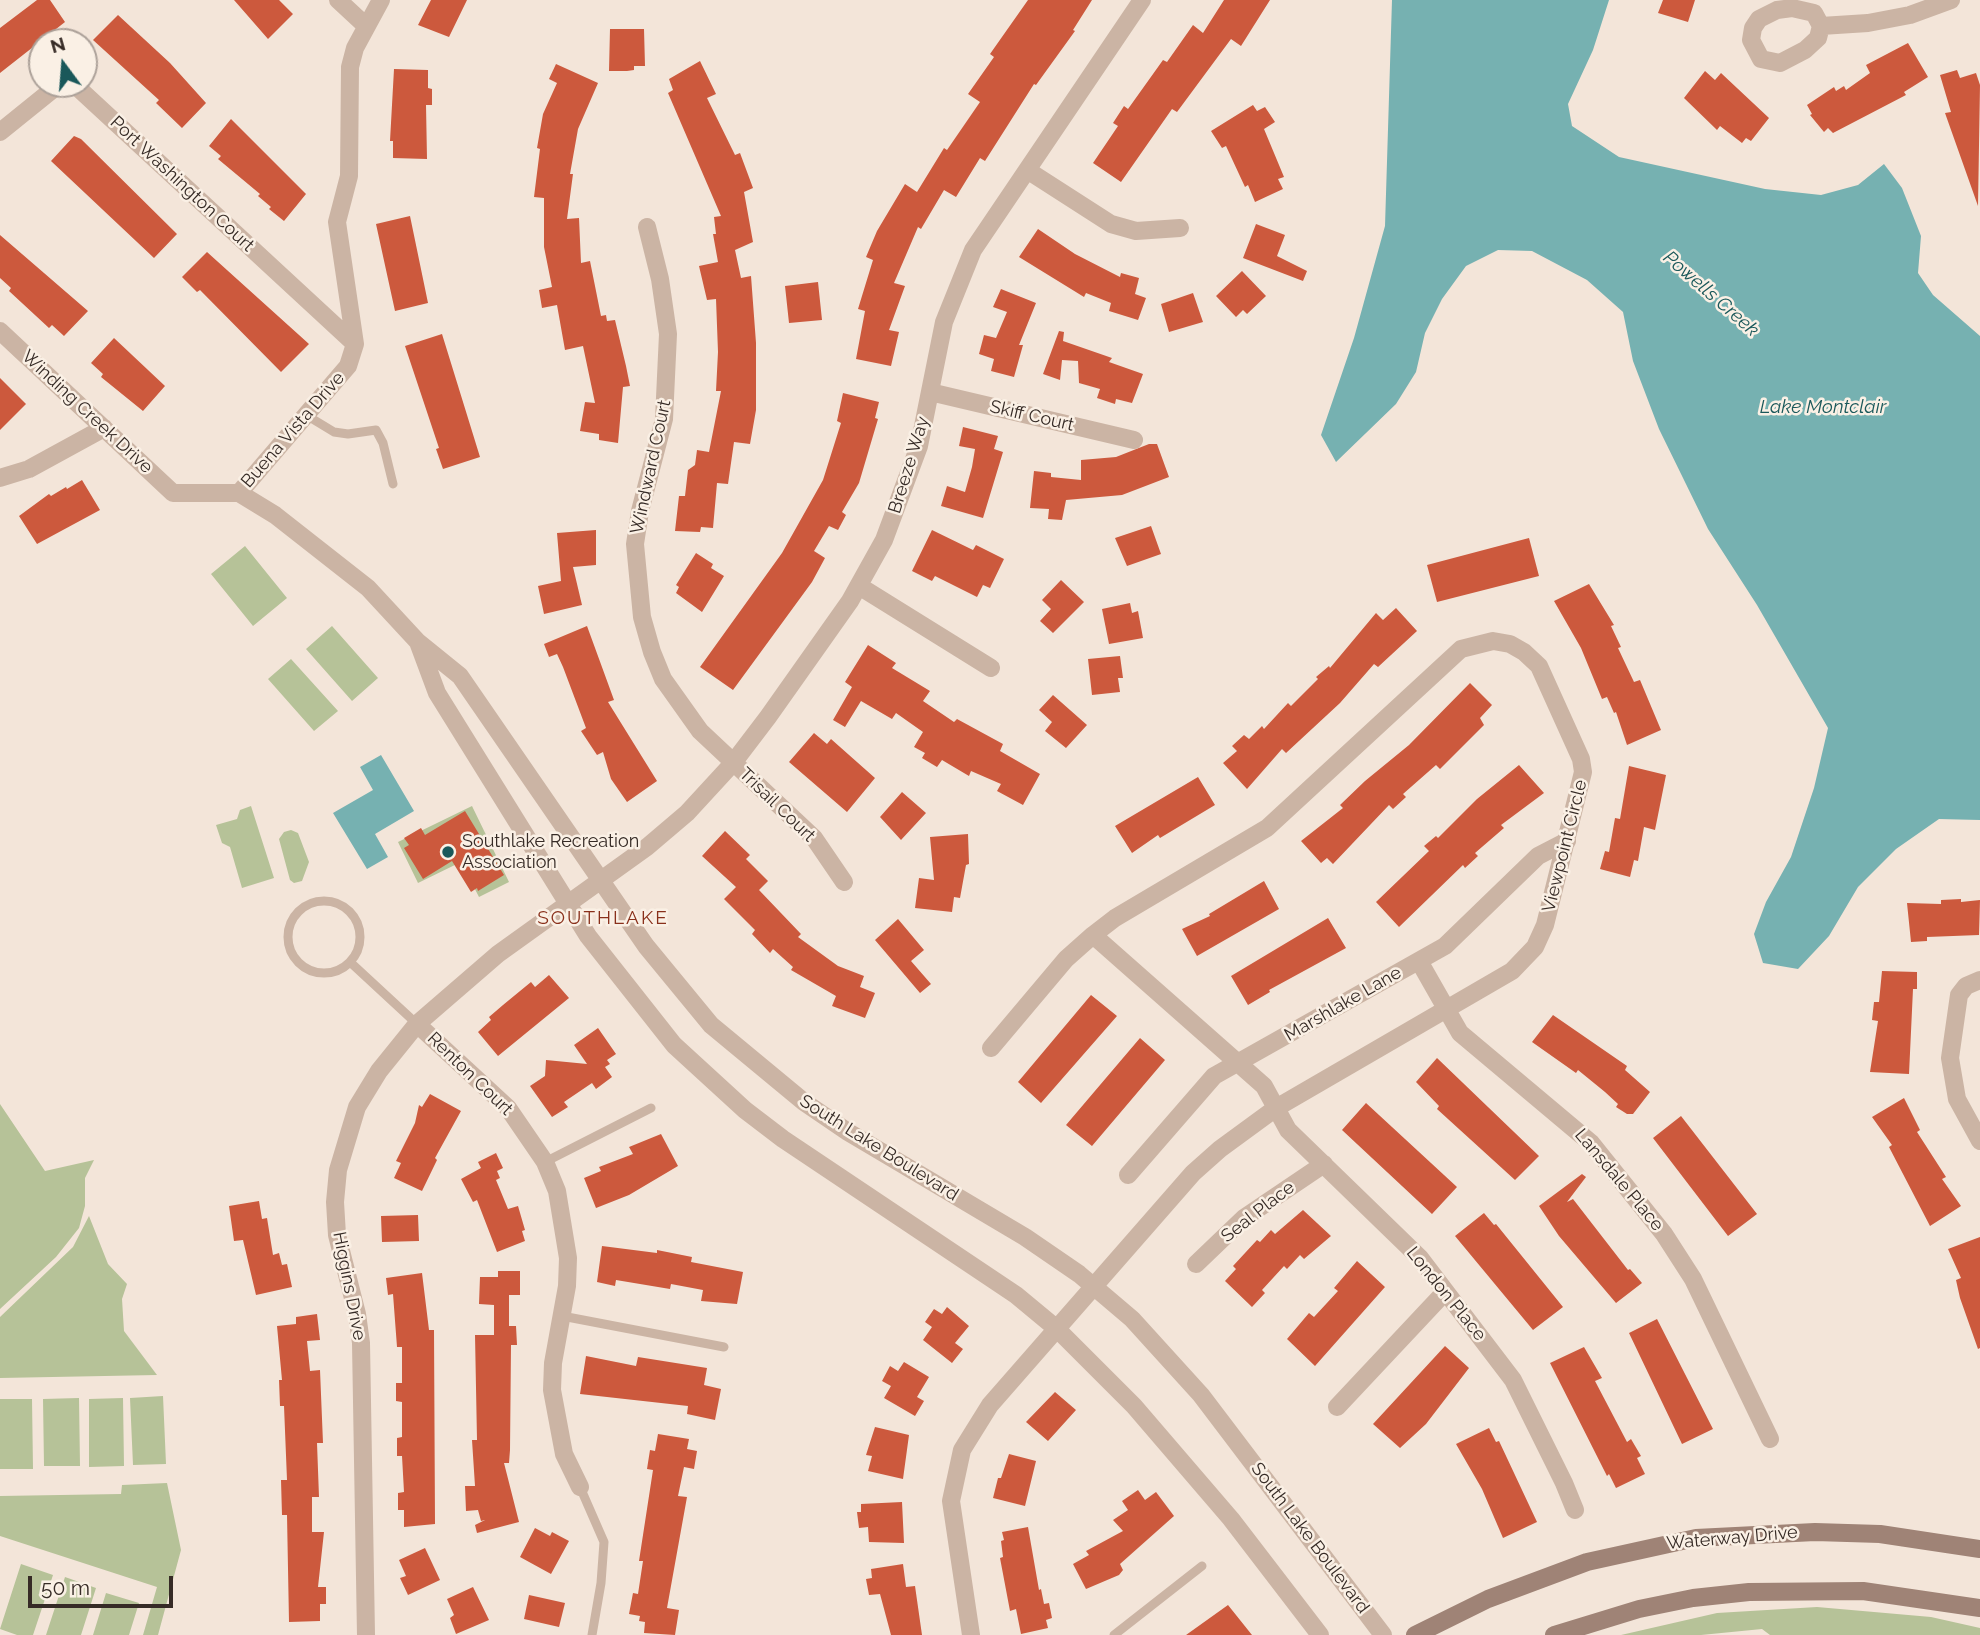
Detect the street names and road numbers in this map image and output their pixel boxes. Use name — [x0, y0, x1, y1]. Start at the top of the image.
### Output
street label: Port Washington Court — [106, 112, 258, 256]
street label: Winding Creek Drive — [17, 346, 157, 478]
street label: Buena Vista Drive — [237, 368, 349, 492]
street label: Skiff Court — [988, 396, 1076, 436]
street label: Windward Court — [626, 398, 676, 536]
street label: Breeze Way — [884, 414, 934, 516]
street label: Trisail Court — [734, 763, 820, 847]
street label: Viewpoint Circle — [1538, 778, 1592, 914]
street label: Marshlake Lane — [1281, 962, 1405, 1046]
street label: Renton Court — [423, 1028, 517, 1120]
street label: South Lake Boulevard — [796, 1090, 962, 1206]
street label: Lansdale Place — [1570, 1124, 1668, 1236]
street label: Seal Place — [1217, 1177, 1299, 1247]
street label: Higgins Drive — [328, 1230, 370, 1342]
street label: London Place — [1402, 1243, 1490, 1345]
street label: South Lake Boulevard — [1246, 1458, 1374, 1618]
street label: Waterway Drive — [1666, 1522, 1798, 1554]

